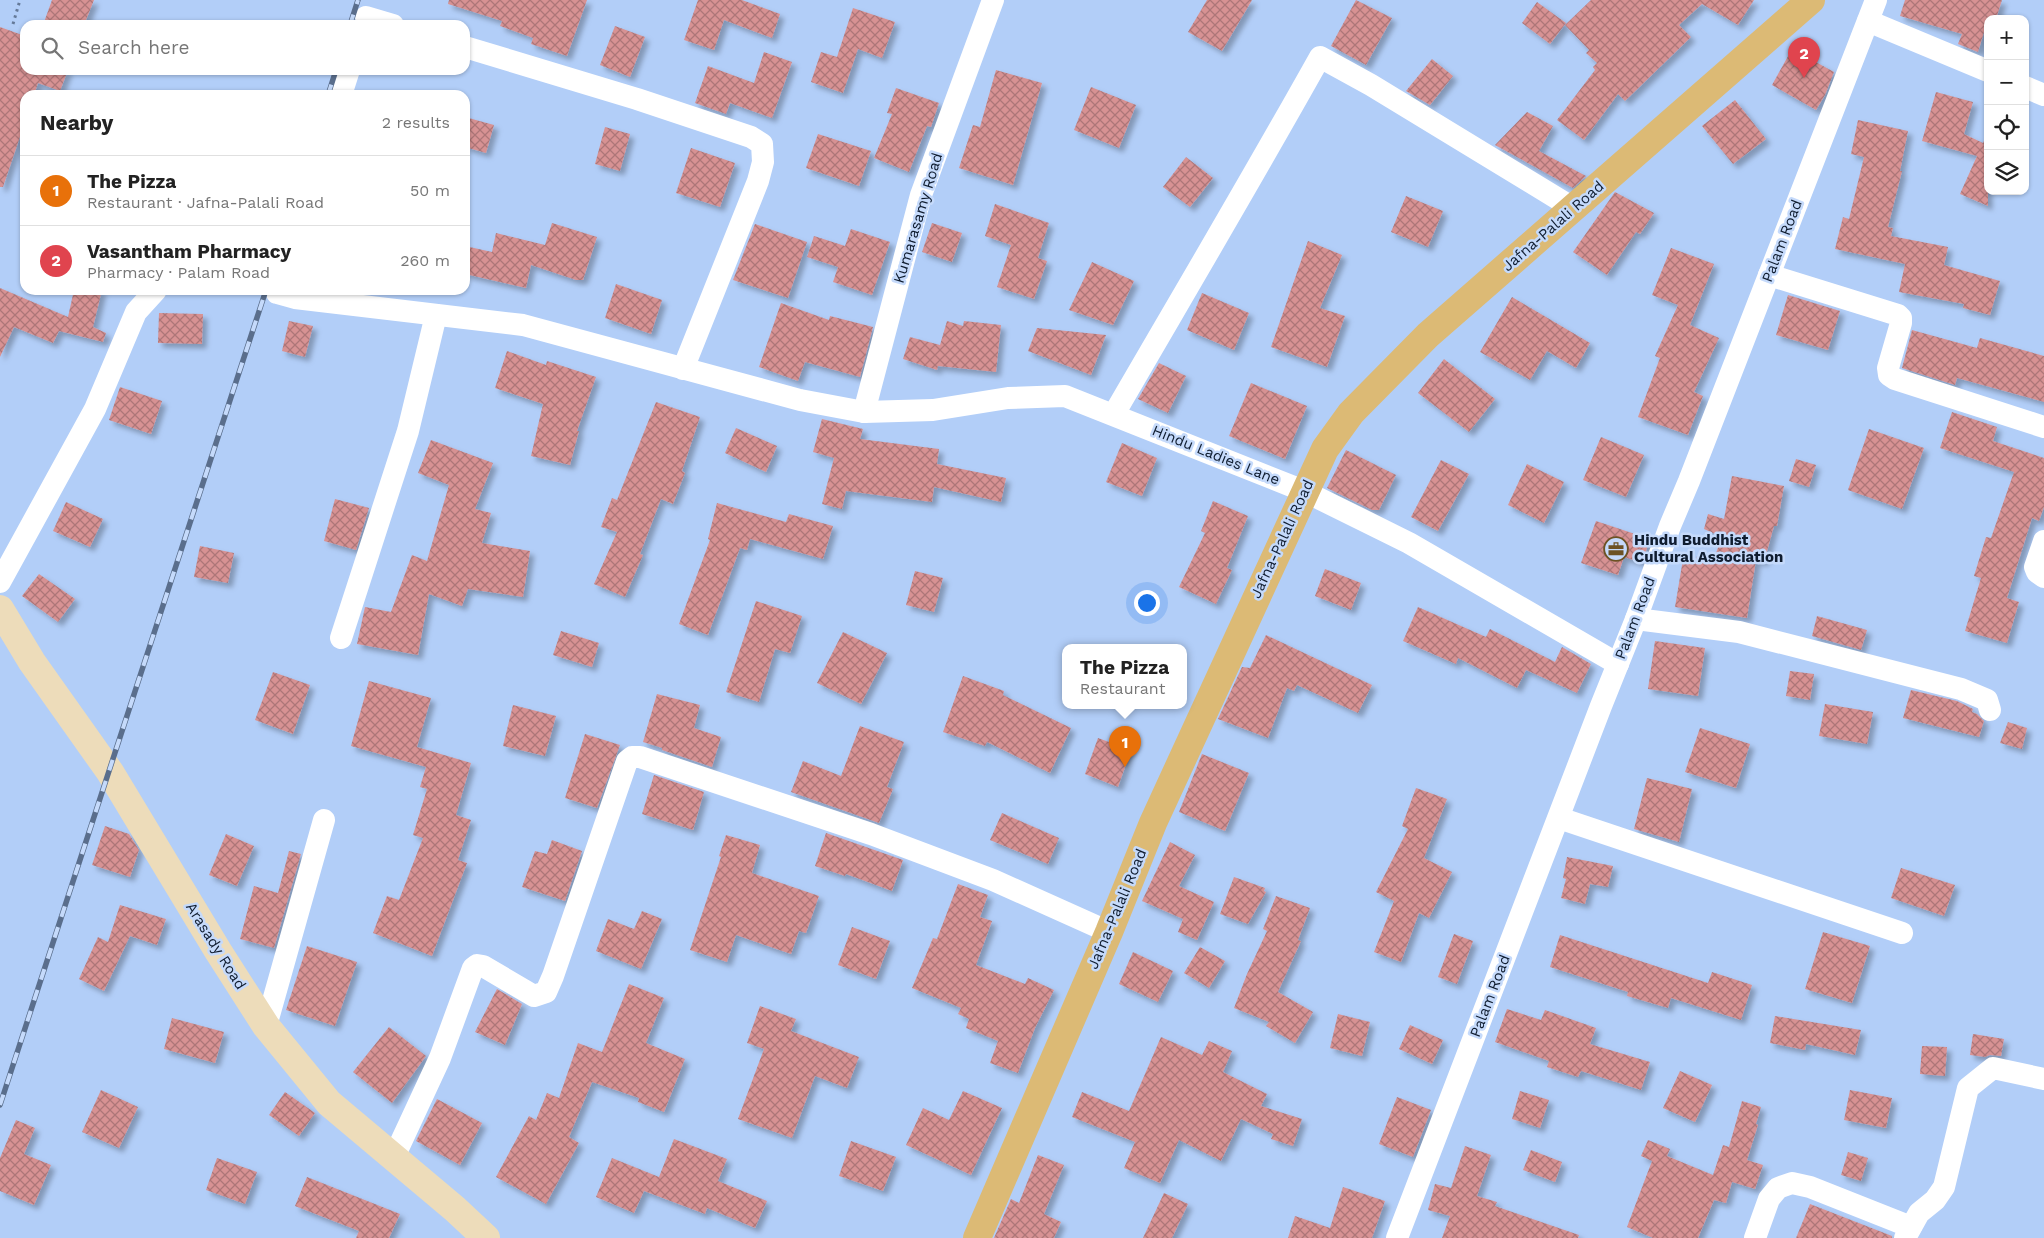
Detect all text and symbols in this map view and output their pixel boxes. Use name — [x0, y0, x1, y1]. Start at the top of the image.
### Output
map controls — [1984, 15, 2029, 195]
button: + — [1984, 15, 2029, 60]
search box — [20, 20, 470, 75]
icon: search — [38, 34, 66, 62]
text: Search here — [78, 36, 189, 59]
pin: 2 — [1788, 37, 1820, 78]
button: − — [1984, 60, 2029, 105]
button: locate — [1984, 105, 2029, 150]
text: Nearby — [40, 110, 113, 135]
text: 2 results — [382, 113, 450, 132]
button: layers — [1984, 150, 2029, 195]
street label: Kumarasamy Road — [890, 151, 946, 285]
text: The Pizza — [87, 170, 176, 193]
street label: Jafna-Palali Road — [1499, 177, 1607, 275]
text: 1 — [53, 181, 59, 200]
text: 50 m — [410, 181, 450, 200]
text: Restaurant · Jafna-Palali Road — [87, 193, 324, 212]
street label: Palam Road — [1758, 197, 1806, 285]
text: Vasantham Pharmacy — [87, 240, 291, 263]
text: 2 — [51, 251, 61, 270]
text: 260 m — [400, 251, 450, 270]
text: Pharmacy · Palam Road — [87, 263, 270, 282]
street label: Hindu Ladies Lane — [1150, 421, 1282, 489]
street label: Jafna-Palali Road — [1247, 477, 1317, 601]
place label: Hindu Buddhist Cultural Association — [1634, 531, 1783, 566]
office icon: Hindu Buddhist Cultural Association — [1603, 536, 1629, 562]
street label: Palam Road — [1611, 574, 1659, 662]
your location — [1134, 590, 1160, 616]
popup — [1062, 644, 1187, 709]
text: The Pizza — [1080, 656, 1169, 679]
text: Restaurant — [1080, 679, 1165, 698]
pin: 1 — [1109, 726, 1141, 767]
street label: Jafna-Palali Road — [1084, 846, 1150, 972]
street label: Arasady Road — [182, 899, 250, 993]
street label: Palam Road — [1466, 952, 1514, 1040]

